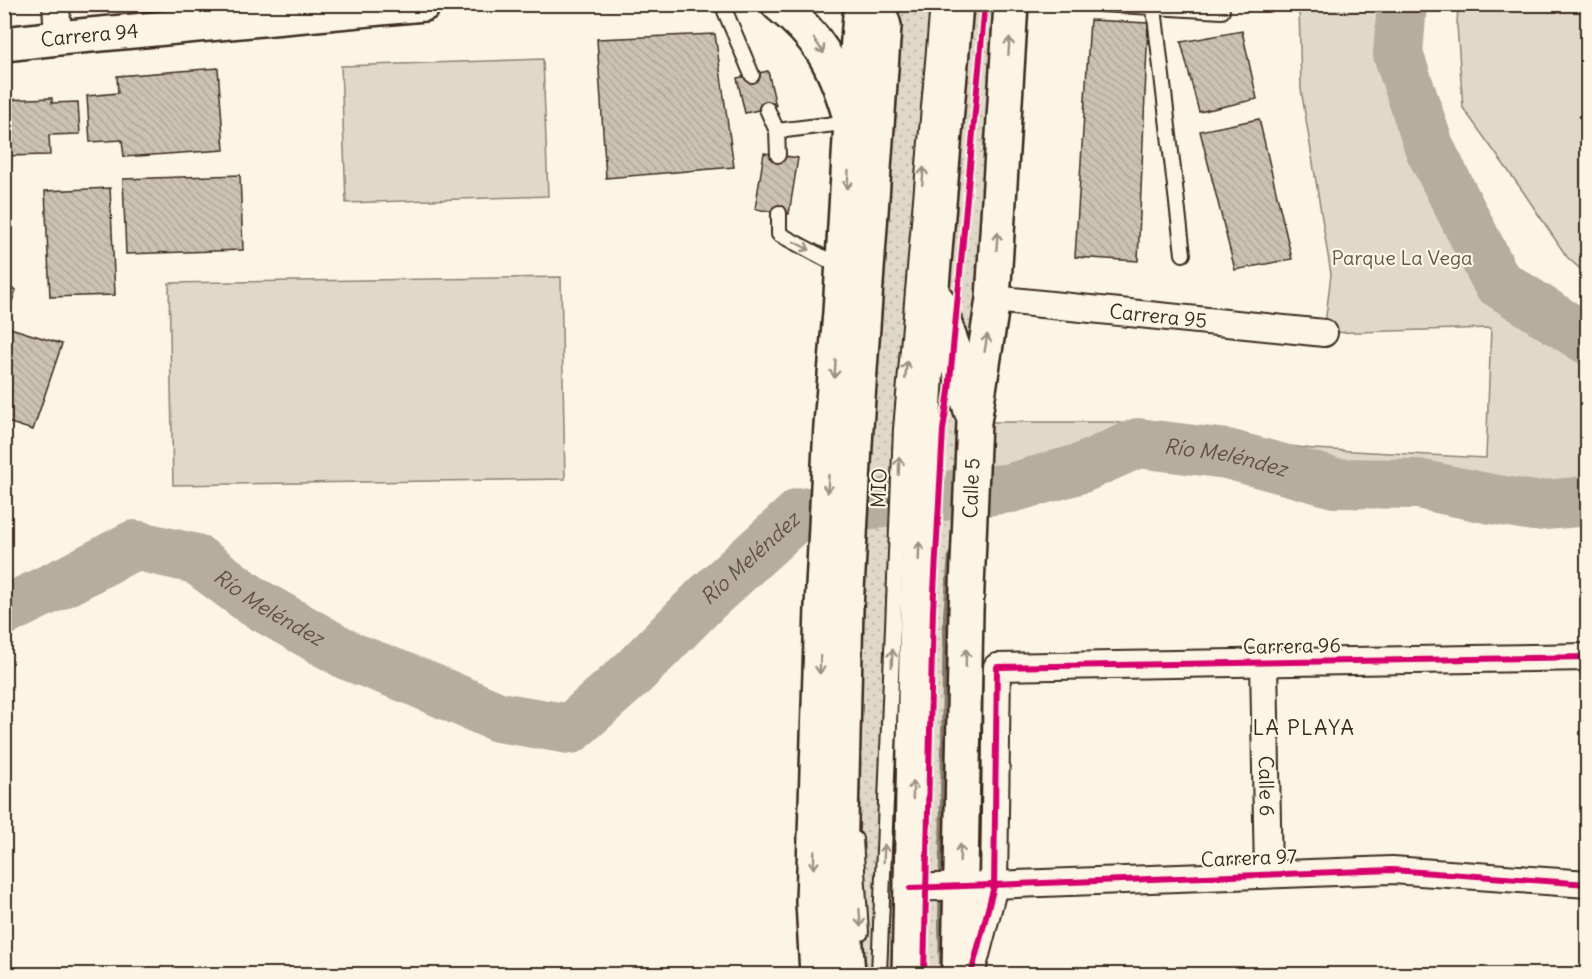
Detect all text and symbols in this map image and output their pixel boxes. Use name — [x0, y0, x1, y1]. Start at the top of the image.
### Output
street label: Carrera 94 — [39, 18, 140, 52]
one-way arrow — [813, 37, 825, 53]
one-way arrow — [1003, 37, 1014, 57]
one-way arrow — [918, 167, 929, 187]
one-way arrow — [842, 170, 853, 190]
one-way arrow — [991, 231, 1002, 251]
one-way arrow — [792, 241, 810, 252]
park label: Parque La Vega — [1331, 245, 1473, 270]
street label: Carrera 95 — [1108, 298, 1208, 333]
one-way arrow — [981, 334, 992, 353]
one-way arrow — [830, 358, 841, 378]
one-way arrow — [901, 361, 912, 381]
water label: Río Meléndez — [1163, 432, 1292, 483]
one-way arrow — [894, 457, 905, 477]
street label: Calle 5 — [957, 457, 984, 519]
street label: MIO — [865, 468, 892, 508]
one-way arrow — [823, 473, 834, 493]
water label: Río Meléndez — [695, 505, 806, 610]
one-way arrow — [913, 542, 924, 562]
water label: Río Meléndez — [208, 563, 330, 653]
street label: Carrera 96 — [1243, 632, 1341, 659]
one-way arrow — [886, 649, 897, 669]
one-way arrow — [960, 649, 971, 669]
one-way arrow — [815, 655, 826, 675]
district label: LA PLAYA — [1253, 714, 1355, 741]
street label: Calle 6 — [1254, 755, 1280, 816]
one-way arrow — [907, 781, 918, 801]
street label: Carrera 97 — [1200, 843, 1298, 872]
one-way arrow — [878, 844, 889, 864]
one-way arrow — [955, 844, 966, 864]
one-way arrow — [809, 850, 820, 870]
one-way arrow — [855, 908, 866, 928]

